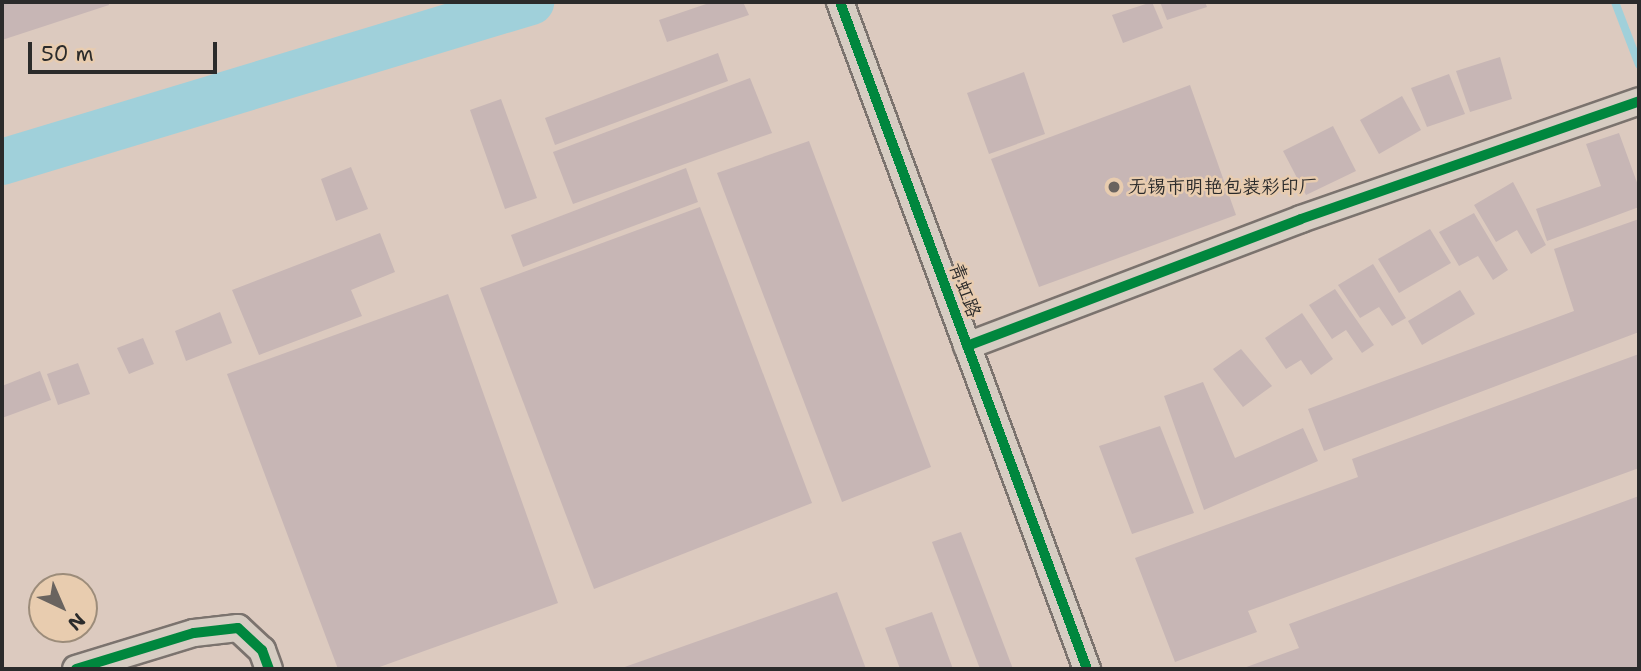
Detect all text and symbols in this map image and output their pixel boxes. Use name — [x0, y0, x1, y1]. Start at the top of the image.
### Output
scale bar — [32, 28, 220, 72]
text: 50 m — [41, 40, 94, 68]
place label: 无锡市明艳包装彩印厂 — [1128, 176, 1318, 198]
marker: 无锡市明艳包装彩印厂 — [1106, 179, 1122, 195]
street label: 青虹路 — [945, 259, 985, 321]
north arrow — [28, 573, 98, 643]
text: N — [62, 608, 91, 636]

